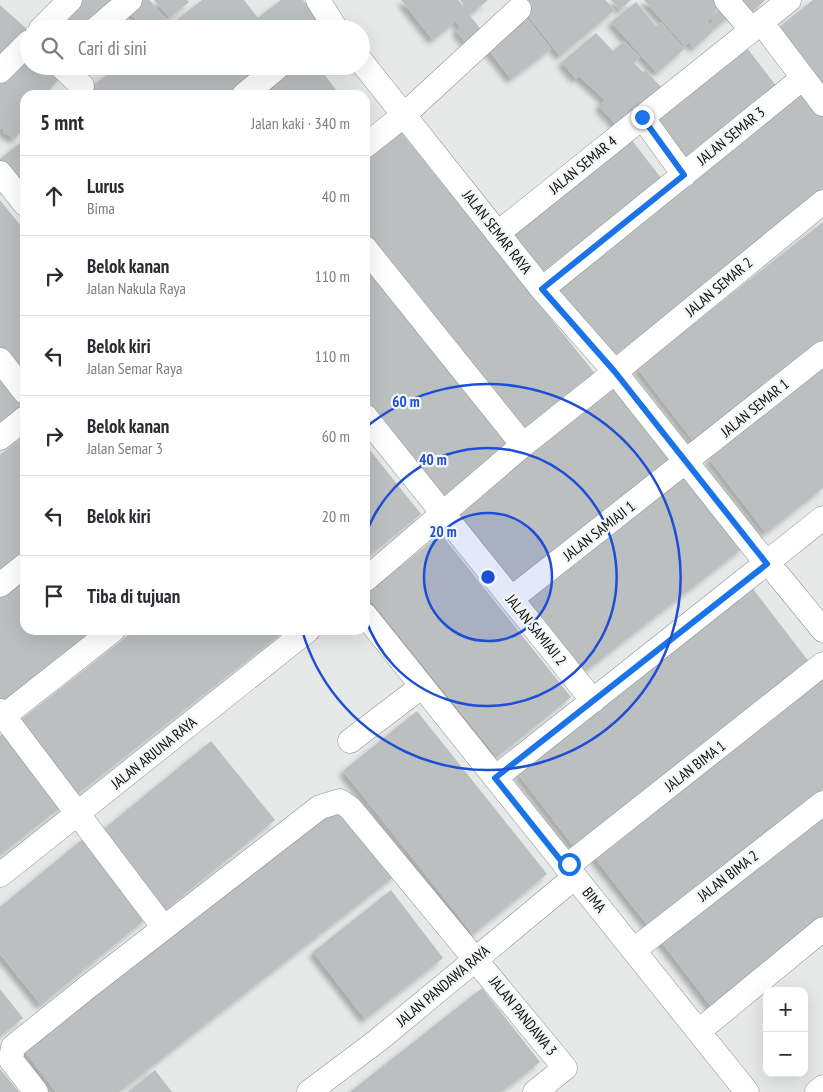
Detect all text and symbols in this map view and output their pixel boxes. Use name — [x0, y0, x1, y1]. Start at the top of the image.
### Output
search box — [20, 20, 370, 75]
icon: search — [38, 34, 66, 62]
text: Cari di sini — [78, 36, 147, 60]
street label: JALAN SEMAR 3 — [692, 102, 769, 169]
route end — [631, 106, 654, 129]
text: 5 mnt — [40, 109, 84, 136]
text: Jalan kaki · 340 m — [251, 113, 350, 133]
street label: JALAN SEMAR 4 — [544, 131, 621, 198]
text: Lurus — [87, 174, 124, 198]
icon: ahead — [40, 182, 68, 210]
street label: JALAN SEMAR RAYA — [458, 185, 537, 278]
text: 40 m — [322, 186, 350, 206]
text: Bima — [87, 198, 115, 218]
street label: JALAN SEMAR 2 — [680, 253, 756, 321]
text: Belok kanan — [87, 254, 169, 278]
icon: right — [40, 262, 68, 290]
text: 110 m — [315, 266, 350, 286]
text: Jalan Nakula Raya — [87, 278, 186, 298]
text: Belok kiri — [87, 334, 151, 358]
icon: left — [40, 342, 68, 370]
text: 110 m — [315, 346, 350, 366]
text: Jalan Semar Raya — [87, 358, 182, 378]
street label: JALAN SEMAR 1 — [716, 374, 793, 441]
text: 60 m — [392, 392, 420, 411]
text: Belok kanan — [87, 414, 169, 438]
icon: right — [40, 422, 68, 450]
text: 60 m — [322, 426, 350, 446]
text: Jalan Semar 3 — [87, 438, 163, 458]
text: 40 m — [419, 450, 447, 469]
street label: JALAN SAMIAJI 1 — [558, 497, 638, 565]
icon: left — [40, 502, 68, 530]
text: Belok kiri — [87, 504, 151, 528]
text: 20 m — [322, 506, 350, 526]
text: 20 m — [429, 522, 457, 541]
centre of rings — [479, 568, 497, 586]
icon: arrive — [40, 582, 68, 610]
text: Tiba di tujuan — [87, 584, 180, 608]
street label: JALAN SAMIAJI 2 — [501, 589, 571, 669]
street label: JALAN ARJUNA RAYA — [106, 712, 201, 794]
street label: JALAN BIMA 1 — [660, 736, 729, 796]
street label: JALAN BIMA 2 — [693, 846, 762, 906]
route start — [558, 853, 581, 876]
street label: BIMA — [578, 883, 611, 917]
street label: JALAN PANDAWA RAYA — [391, 940, 494, 1031]
street label: JALAN PANDAWA 3 — [485, 971, 561, 1059]
map controls — [763, 987, 808, 1077]
button: + — [763, 987, 808, 1032]
button: − — [763, 1032, 808, 1077]

